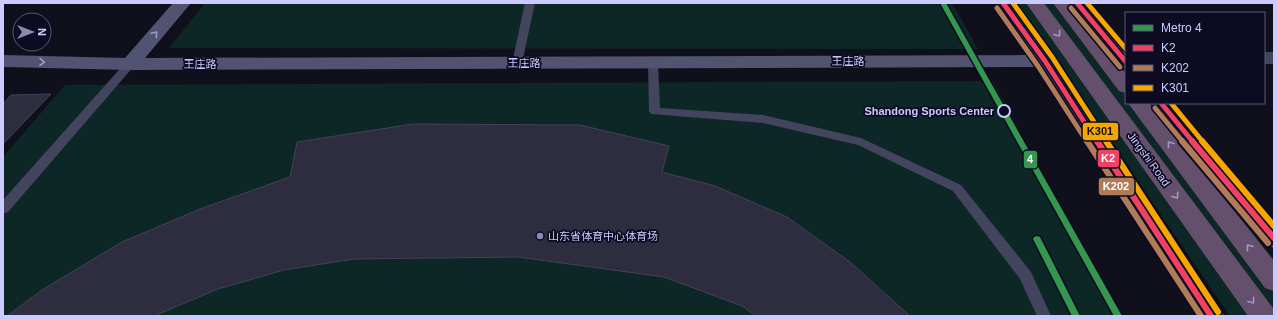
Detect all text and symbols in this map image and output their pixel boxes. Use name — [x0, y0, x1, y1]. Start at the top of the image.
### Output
north arrow — [12, 12, 52, 52]
legend — [1125, 12, 1265, 104]
text: Metro 4 — [1161, 21, 1202, 35]
text: N — [36, 28, 48, 36]
one-way arrow — [1053, 30, 1060, 37]
one-way arrow — [151, 32, 158, 39]
text: K2 — [1161, 41, 1176, 55]
street label: 王庄路 — [832, 55, 865, 67]
street label: 王庄路 — [508, 57, 541, 69]
one-way arrow — [39, 58, 45, 66]
street label: 王庄路 — [184, 58, 217, 70]
text: K202 — [1161, 61, 1189, 75]
text: K301 — [1161, 81, 1189, 95]
marker: Shandong Sports Center — [997, 104, 1011, 118]
place label: Shandong Sports Center — [864, 105, 995, 117]
line badge: K301 — [1082, 122, 1119, 141]
text: K301 — [1087, 125, 1113, 137]
street label: Jingshi Road — [1125, 130, 1173, 188]
one-way arrow — [1167, 141, 1174, 148]
line badge: K2 — [1097, 149, 1120, 168]
line badge: 4 — [1023, 150, 1038, 169]
text: K2 — [1101, 152, 1115, 164]
text: 4 — [1027, 153, 1034, 165]
line badge: K202 — [1098, 177, 1135, 196]
text: K202 — [1103, 180, 1129, 192]
one-way arrow — [1171, 192, 1179, 199]
place label: 山东省体育中心体育场 — [548, 230, 658, 242]
marker: 山东省体育中心体育场 — [535, 231, 545, 241]
one-way arrow — [1246, 244, 1253, 251]
one-way arrow — [1248, 297, 1255, 304]

